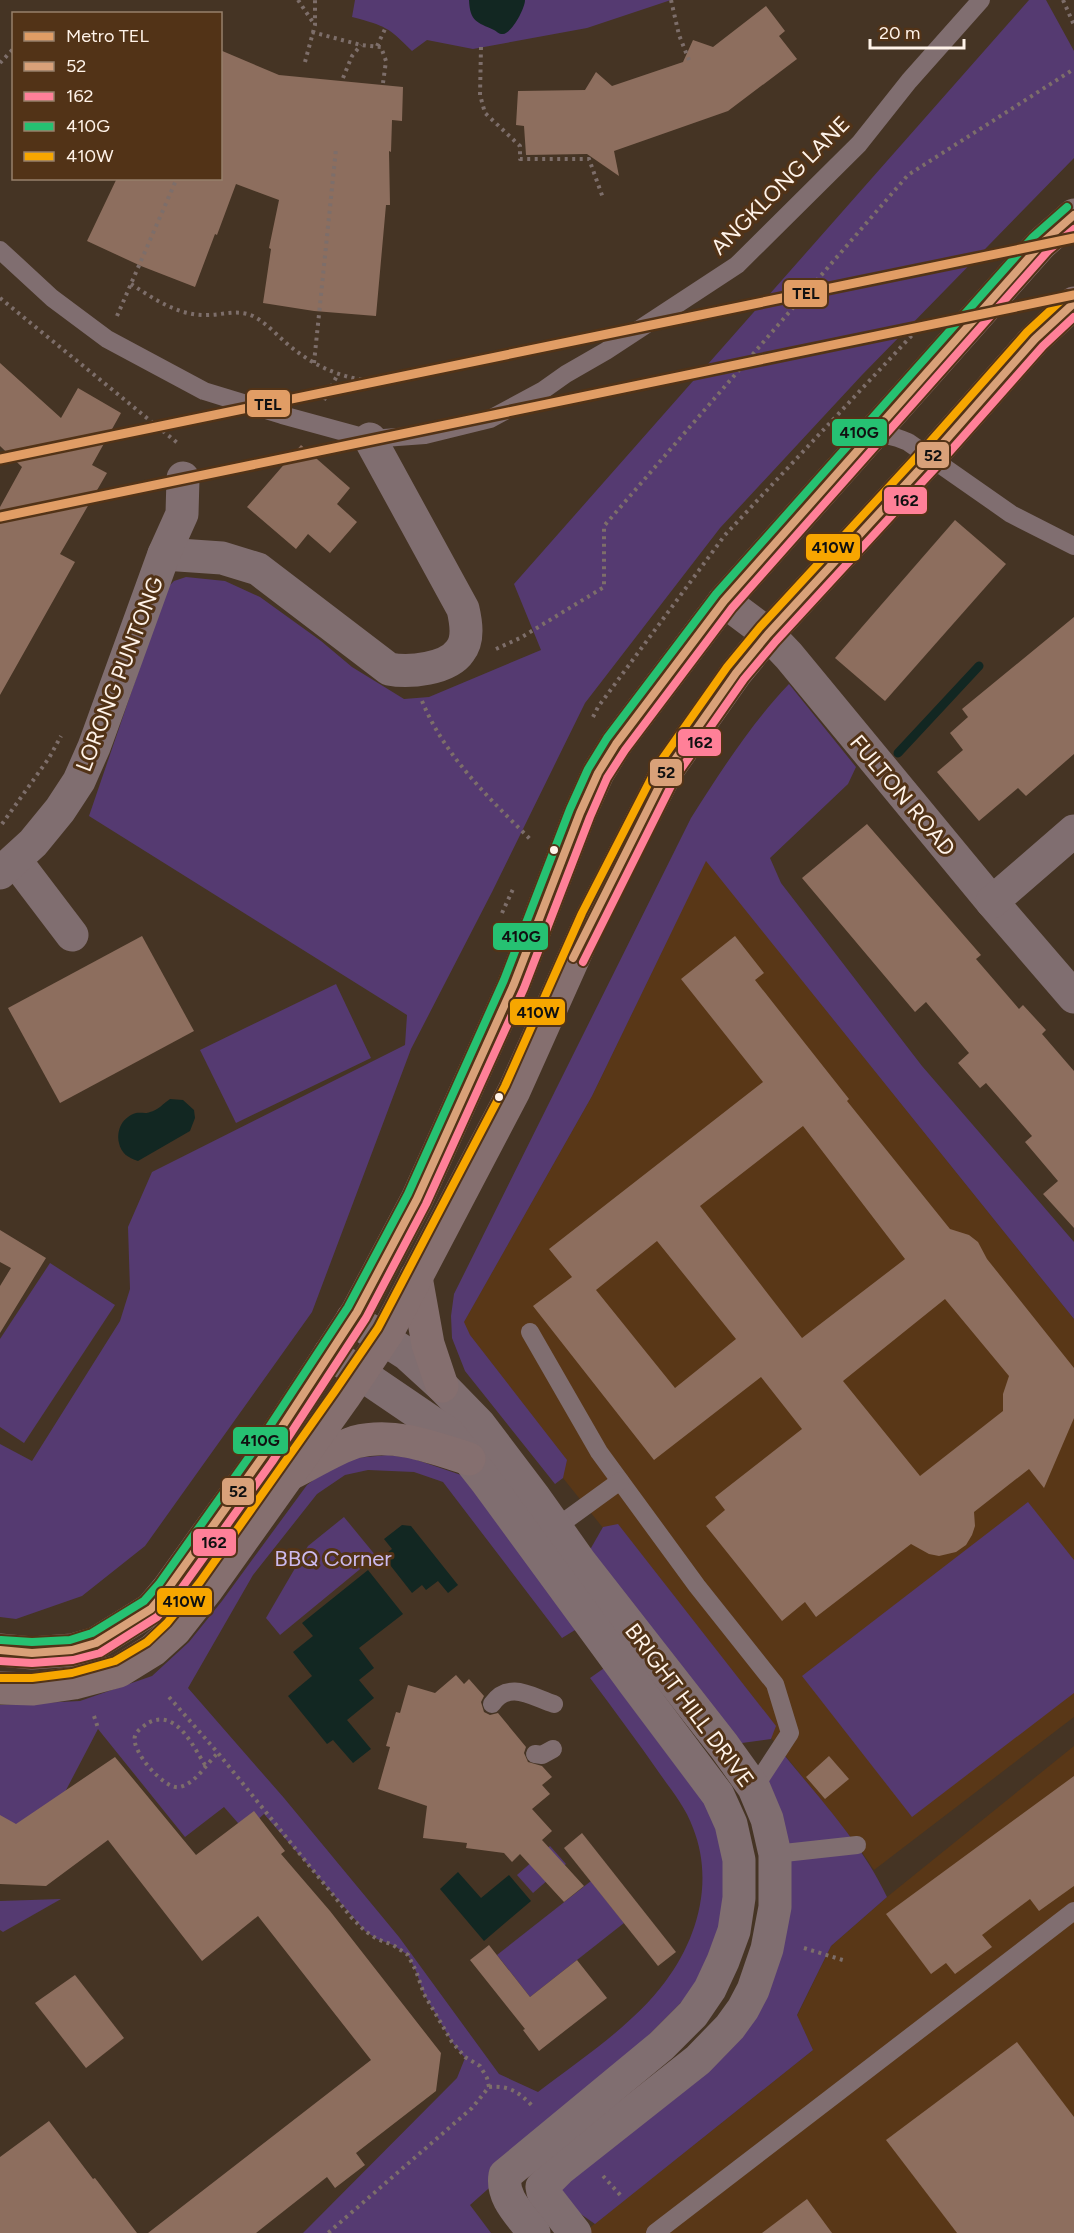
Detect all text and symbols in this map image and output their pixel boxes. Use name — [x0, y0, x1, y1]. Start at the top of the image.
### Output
legend — [12, 12, 222, 180]
scale bar — [870, 12, 964, 50]
text: 20 m — [879, 22, 920, 44]
text: Metro TEL — [66, 25, 149, 47]
text: 52 — [66, 55, 86, 77]
text: 162 — [66, 85, 94, 107]
street label: ANGKLONG LANE — [705, 110, 856, 261]
text: 410G — [66, 115, 110, 137]
text: 410W — [66, 145, 114, 167]
line badge: TEL — [783, 279, 828, 308]
text: TEL — [792, 284, 820, 303]
line badge: TEL — [246, 389, 291, 418]
text: TEL — [254, 395, 282, 414]
line badge: 410G — [831, 418, 888, 447]
text: 410G — [839, 423, 879, 442]
line badge: 52 — [916, 441, 950, 469]
text: 52 — [924, 446, 942, 465]
line badge: 162 — [883, 486, 928, 515]
text: 162 — [893, 491, 919, 510]
line badge: 410W — [805, 533, 861, 562]
text: 410W — [811, 538, 855, 557]
street label: LORONG PUNTONG — [70, 573, 169, 775]
line badge: 162 — [677, 728, 722, 757]
street label: FULTON ROAD — [844, 729, 961, 861]
text: 162 — [687, 733, 713, 752]
line badge: 52 — [649, 758, 683, 787]
text: 52 — [657, 763, 675, 782]
unlabelled marker — [548, 844, 560, 856]
line badge: 410G — [492, 922, 549, 951]
text: 410G — [501, 927, 541, 946]
line badge: 410W — [509, 998, 566, 1026]
text: 410W — [516, 1003, 560, 1022]
unlabelled marker — [493, 1091, 505, 1103]
line badge: 410G — [232, 1426, 289, 1455]
text: 410G — [240, 1431, 280, 1450]
line badge: 52 — [221, 1477, 255, 1506]
text: 52 — [229, 1482, 247, 1501]
line badge: 162 — [192, 1528, 237, 1557]
text: 162 — [201, 1533, 227, 1552]
park label: BBQ Corner — [274, 1545, 392, 1572]
line badge: 410W — [156, 1587, 213, 1616]
text: 410W — [162, 1592, 206, 1611]
street label: BRIGHT HILL DRIVE — [619, 1618, 760, 1792]

